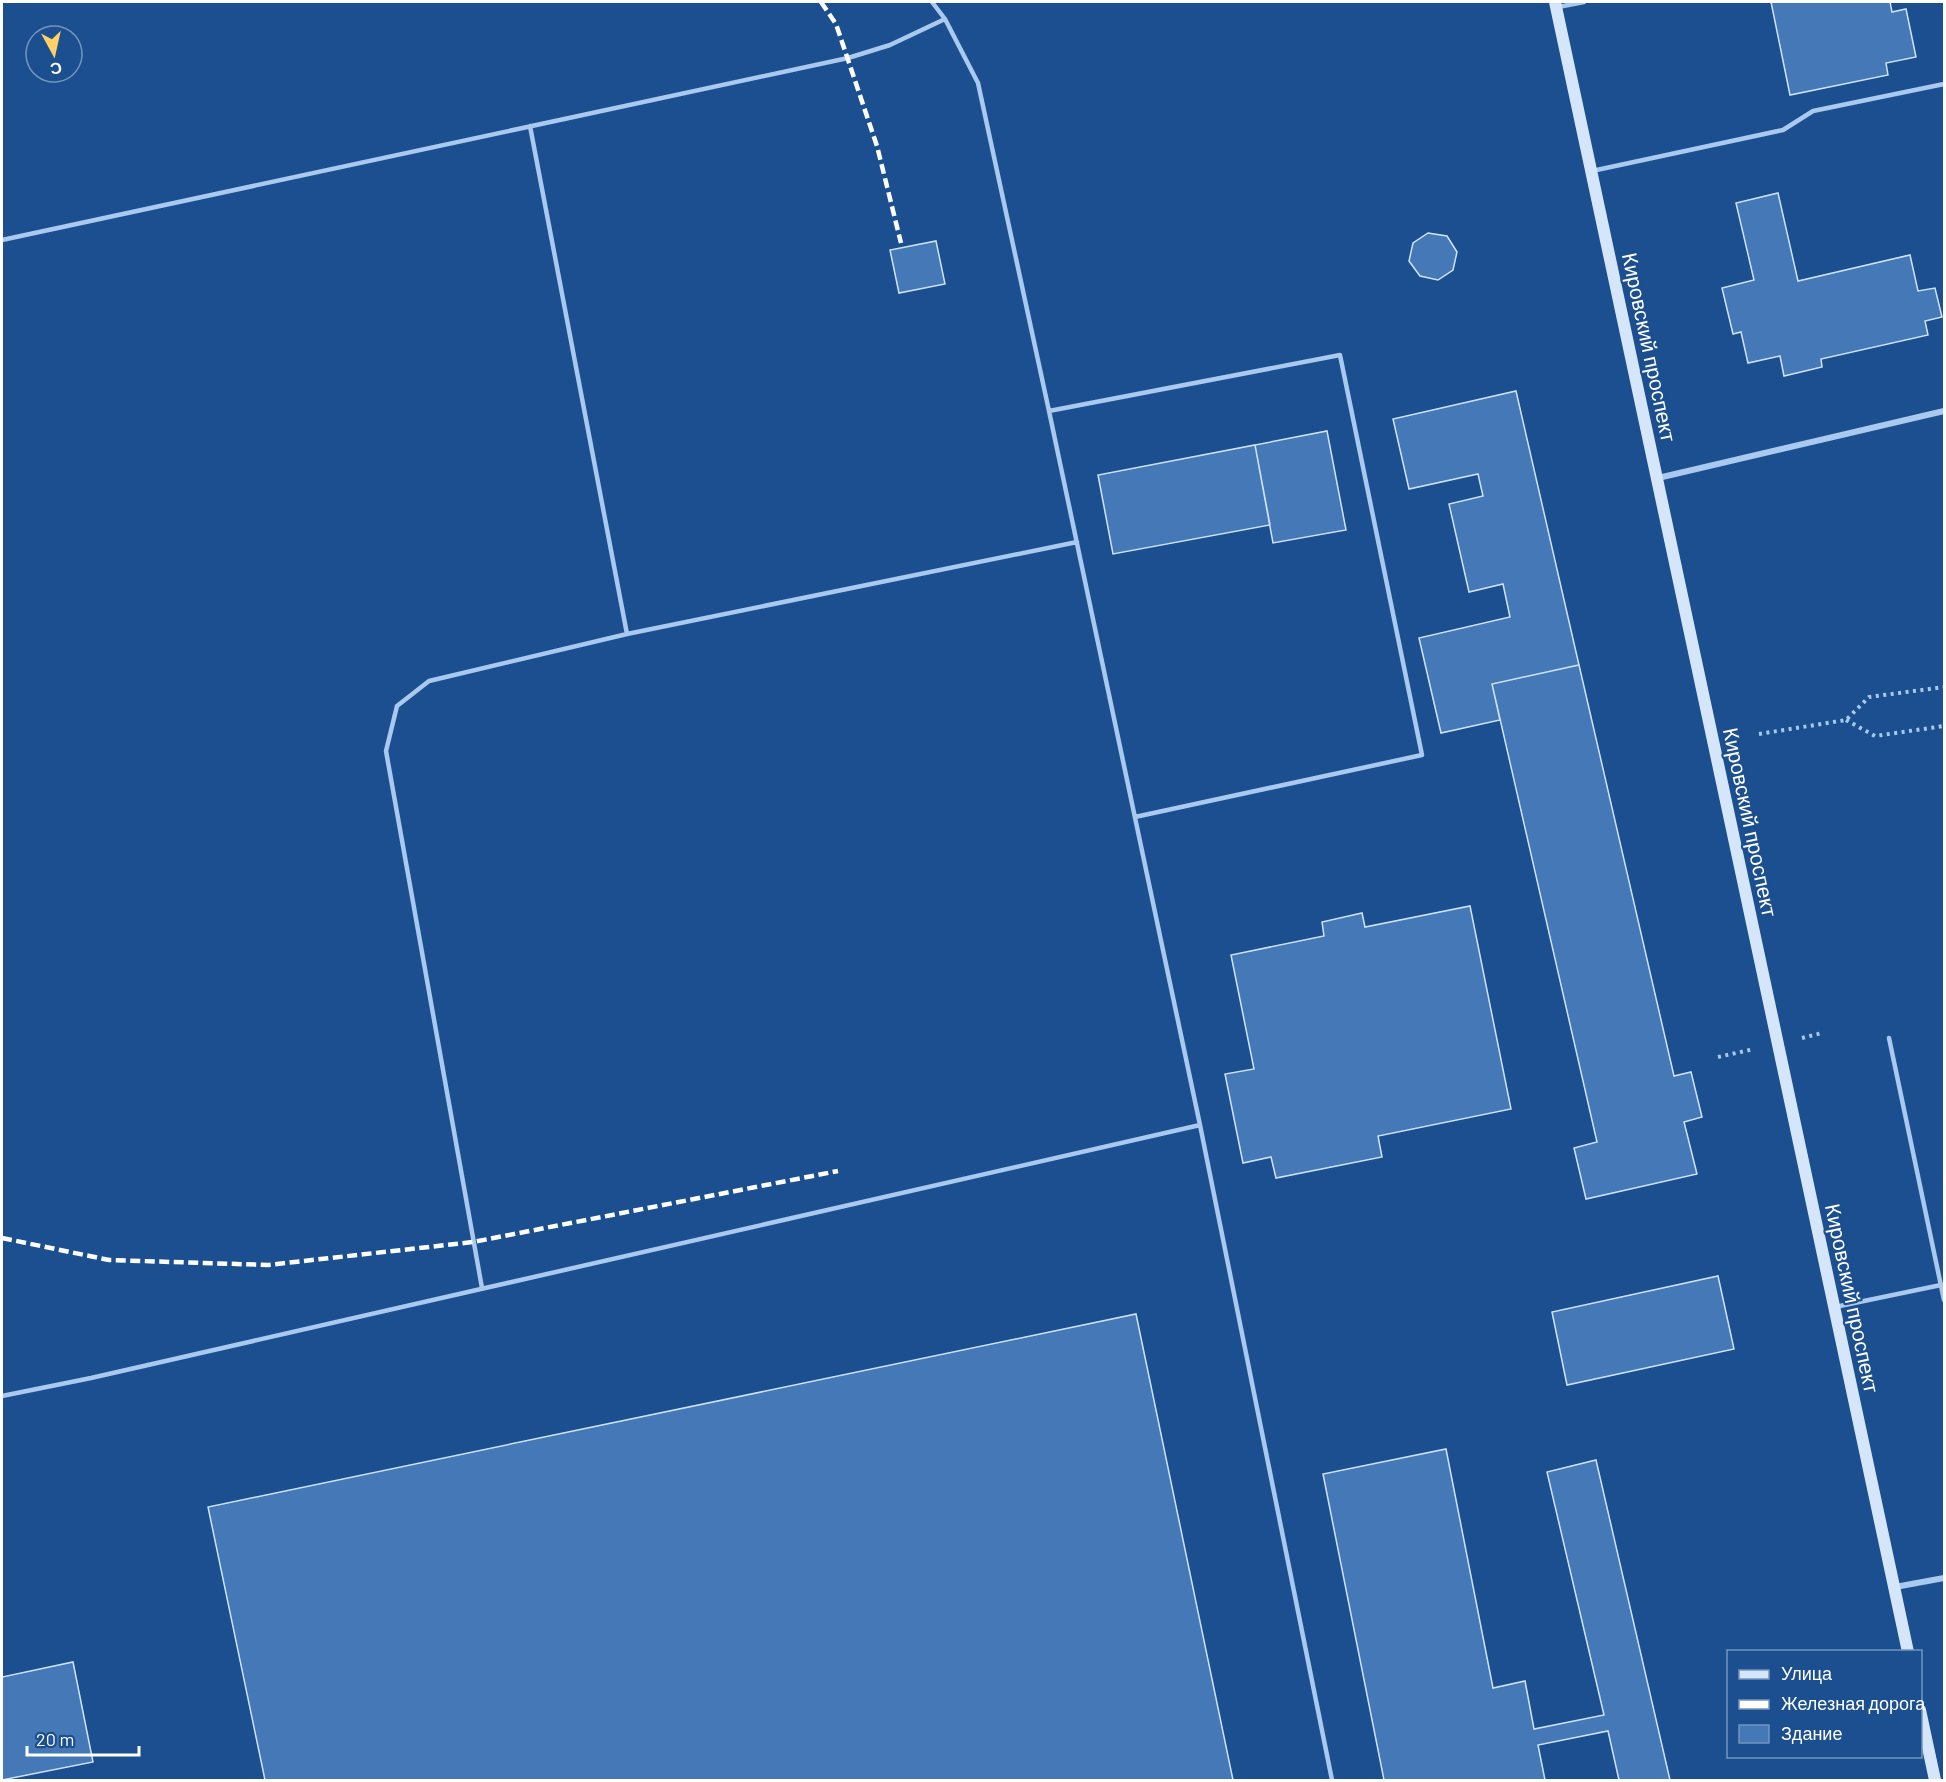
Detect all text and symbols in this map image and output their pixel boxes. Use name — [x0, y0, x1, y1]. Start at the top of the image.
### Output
north arrow — [24, 24, 84, 84]
text: С — [49, 59, 63, 80]
street label: Кировский проспект — [1618, 250, 1682, 444]
street label: Кировский проспект — [1719, 725, 1783, 919]
street label: Кировский проспект — [1821, 1201, 1885, 1395]
legend — [1727, 1650, 1922, 1758]
text: Улица — [1781, 1662, 1833, 1684]
text: Железная дорога — [1781, 1692, 1926, 1714]
scale bar — [27, 1719, 140, 1757]
text: Здание — [1781, 1722, 1842, 1744]
text: 20 m — [36, 1728, 74, 1750]

